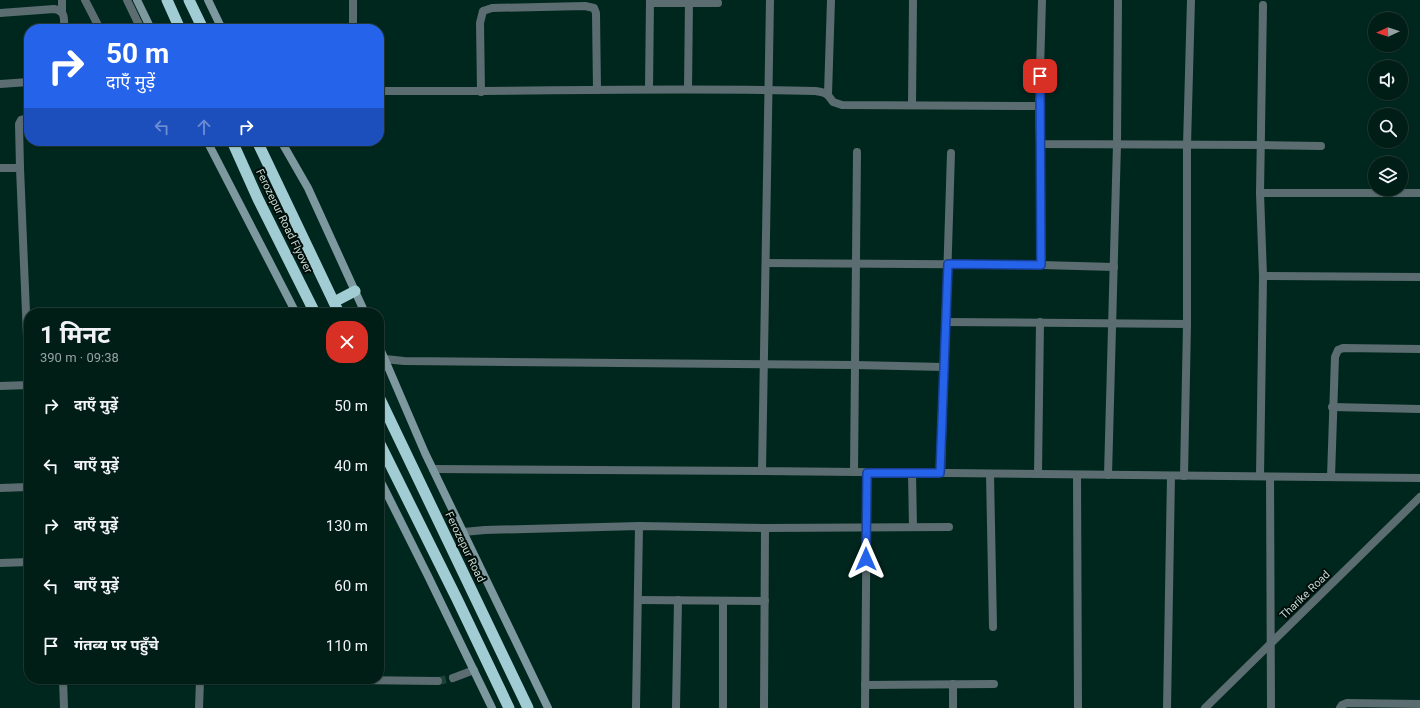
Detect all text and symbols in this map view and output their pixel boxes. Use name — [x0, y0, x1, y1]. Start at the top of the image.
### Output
north arrow — [1368, 12, 1408, 52]
map controls — [1368, 12, 1408, 196]
text: 50 m — [106, 37, 169, 70]
icon: right — [40, 40, 92, 92]
pin — [1023, 59, 1057, 93]
button: sound — [1368, 60, 1408, 100]
icon: arrive — [1029, 65, 1051, 87]
text: दाएँ मुड़ें — [106, 71, 155, 92]
button: search — [1368, 108, 1408, 148]
icon: left — [151, 116, 173, 138]
icon: ahead — [193, 116, 215, 138]
icon: right — [235, 116, 257, 138]
button: layers — [1368, 156, 1408, 196]
street label: Ferozepur Road Flyover — [253, 167, 315, 275]
text: 1 मिनट — [40, 321, 110, 349]
button: close — [326, 321, 368, 363]
text: 390 m · 09:38 — [40, 350, 119, 365]
icon: right — [40, 395, 62, 417]
text: दाएँ मुड़ें — [74, 396, 118, 414]
text: 50 m — [334, 397, 368, 415]
icon: left — [40, 455, 62, 477]
text: बाएँ मुड़ें — [74, 456, 119, 474]
text: 40 m — [334, 457, 368, 475]
street label: Ferozepur Road — [442, 510, 488, 584]
icon: right — [40, 515, 62, 537]
text: दाएँ मुड़ें — [74, 516, 118, 534]
text: 130 m — [326, 517, 368, 535]
position arrow — [845, 538, 887, 580]
street label: Tharike Road — [1277, 568, 1333, 622]
icon: left — [40, 575, 62, 597]
text: बाएँ मुड़ें — [74, 576, 119, 594]
text: 60 m — [334, 577, 368, 595]
icon: arrive — [40, 635, 62, 657]
text: गंतव्य पर पहुँचे — [74, 636, 159, 654]
text: 110 m — [326, 637, 368, 655]

